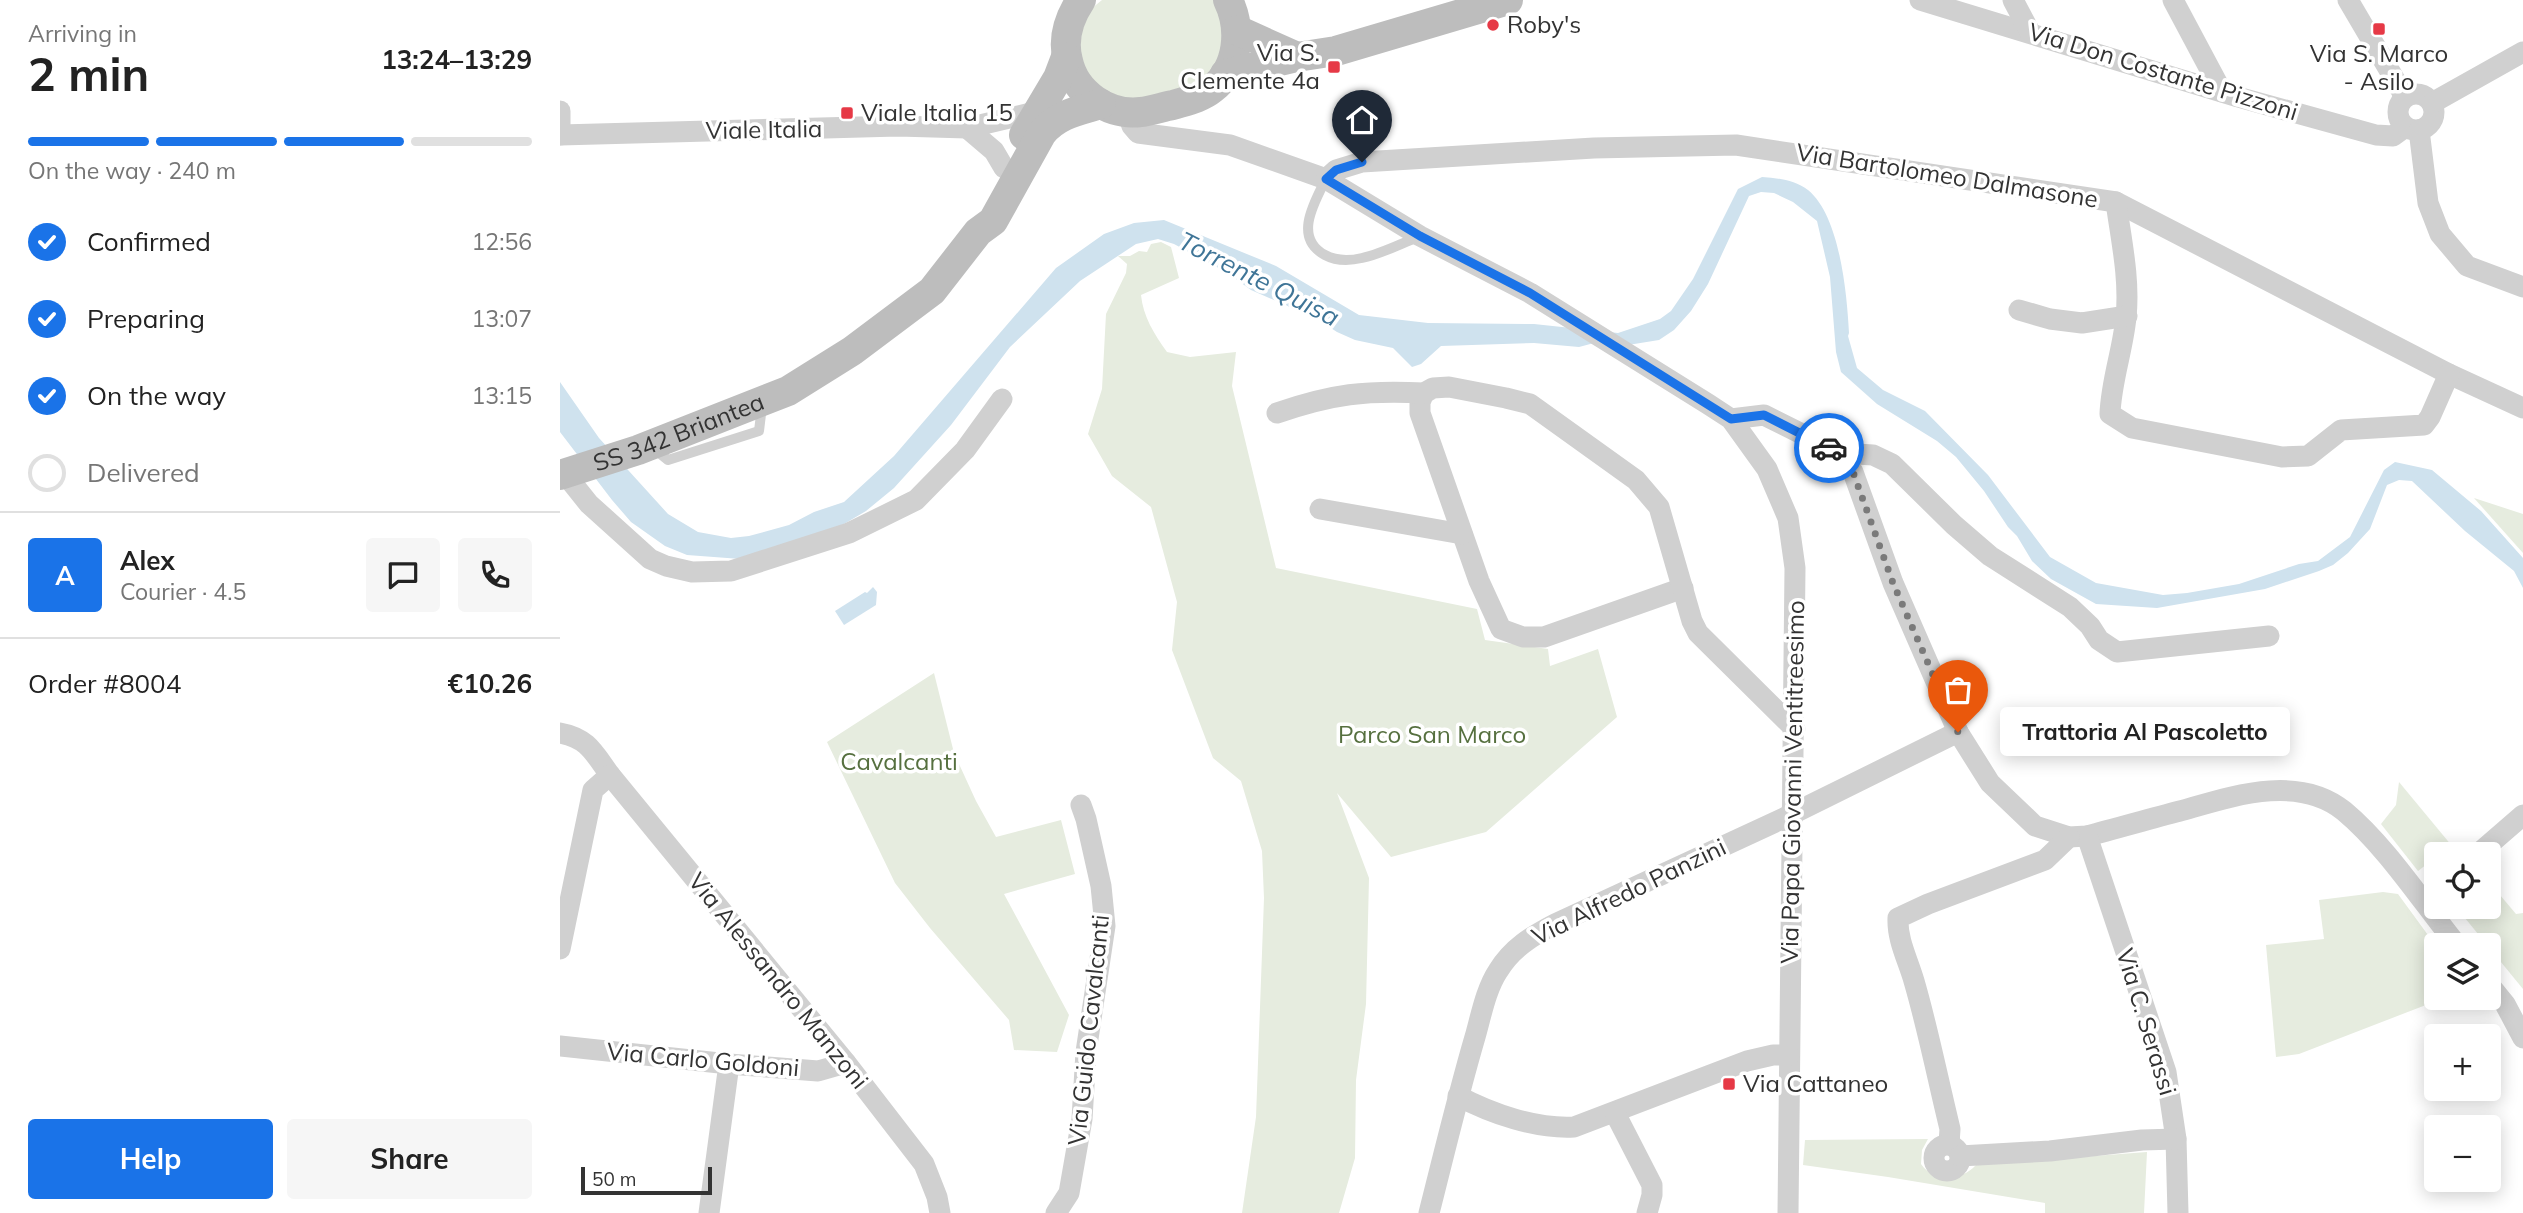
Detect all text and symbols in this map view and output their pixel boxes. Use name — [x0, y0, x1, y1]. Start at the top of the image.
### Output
place label: Roby's — [1507, 9, 1581, 39]
street label: Via Don Costante Pizzoni — [2025, 16, 2302, 126]
marker: Roby's — [1485, 17, 1501, 33]
text: Arriving in — [28, 19, 137, 48]
marker: Via S. Marco - Asilo — [2371, 21, 2387, 37]
place label: Via S. Clemente 4a — [1180, 37, 1320, 95]
place label: Via S. Marco - Asilo — [2310, 38, 2448, 96]
text: 13:24–13:29 — [381, 43, 532, 76]
text: 2 min — [28, 45, 149, 103]
marker: Via S. Clemente 4a — [1326, 59, 1342, 75]
pin — [1332, 90, 1392, 162]
place label: Viale Italia 15 — [861, 97, 1013, 127]
icon: home — [1343, 101, 1381, 139]
marker: Viale Italia 15 — [839, 105, 855, 121]
street label: Viale Italia — [705, 113, 823, 145]
street label: Via Bartolomeo Dalmasone — [1794, 136, 2100, 214]
text: On the way · 240 m — [28, 156, 236, 185]
icon: check — [28, 223, 66, 261]
water label: Torrente Quisa — [1173, 224, 1345, 333]
text: Confirmed — [87, 225, 211, 258]
text: 12:56 — [472, 227, 532, 256]
icon: check — [28, 300, 66, 338]
text: Preparing — [87, 302, 205, 335]
text: 13:07 — [472, 304, 532, 333]
icon: check — [28, 377, 66, 415]
text: On the way — [87, 379, 226, 412]
text: 13:15 — [472, 381, 532, 410]
street label: SS 342 Briantea — [589, 386, 768, 477]
courier — [1794, 413, 1864, 483]
icon: car — [1810, 429, 1848, 467]
text: Delivered — [87, 456, 200, 489]
button: chat — [366, 538, 440, 612]
button: phone — [458, 538, 532, 612]
text: Alex — [120, 544, 175, 577]
text: A — [55, 559, 75, 592]
text: Courier · 4.5 — [120, 577, 246, 606]
street label: Via Papa Giovanni Ventitreesimo — [1774, 600, 1810, 964]
pin — [1928, 660, 1988, 732]
text: Order #8004 — [28, 667, 181, 700]
text: €10.26 — [448, 667, 532, 700]
icon: bag — [1939, 671, 1977, 709]
callout: Trattoria Al Pascoletto — [2000, 708, 2290, 756]
text: Trattoria Al Pascoletto — [2022, 717, 2268, 746]
park label: Parco San Marco — [1338, 719, 1526, 749]
park label: Cavalcanti — [840, 746, 958, 776]
street label: Via Alfredo Panzini — [1527, 831, 1730, 951]
map controls — [2424, 842, 2501, 1192]
button: locate — [2424, 842, 2501, 919]
street label: Via Alessandro Manzoni — [682, 866, 875, 1095]
street label: Via Guido Cavalcanti — [1061, 913, 1115, 1147]
button: layers — [2424, 933, 2501, 1010]
street label: Via C. Serassi — [2110, 945, 2184, 1099]
button: + — [2424, 1024, 2501, 1101]
street label: Via Carlo Goldoni — [606, 1036, 800, 1082]
place label: Via Cattaneo — [1743, 1068, 1888, 1098]
marker: Via Cattaneo — [1721, 1076, 1737, 1092]
button: − — [2424, 1115, 2501, 1192]
button: Help — [28, 1119, 273, 1199]
button: Share — [287, 1119, 532, 1199]
scale bar — [581, 1164, 712, 1196]
text: 50 m — [592, 1167, 636, 1191]

